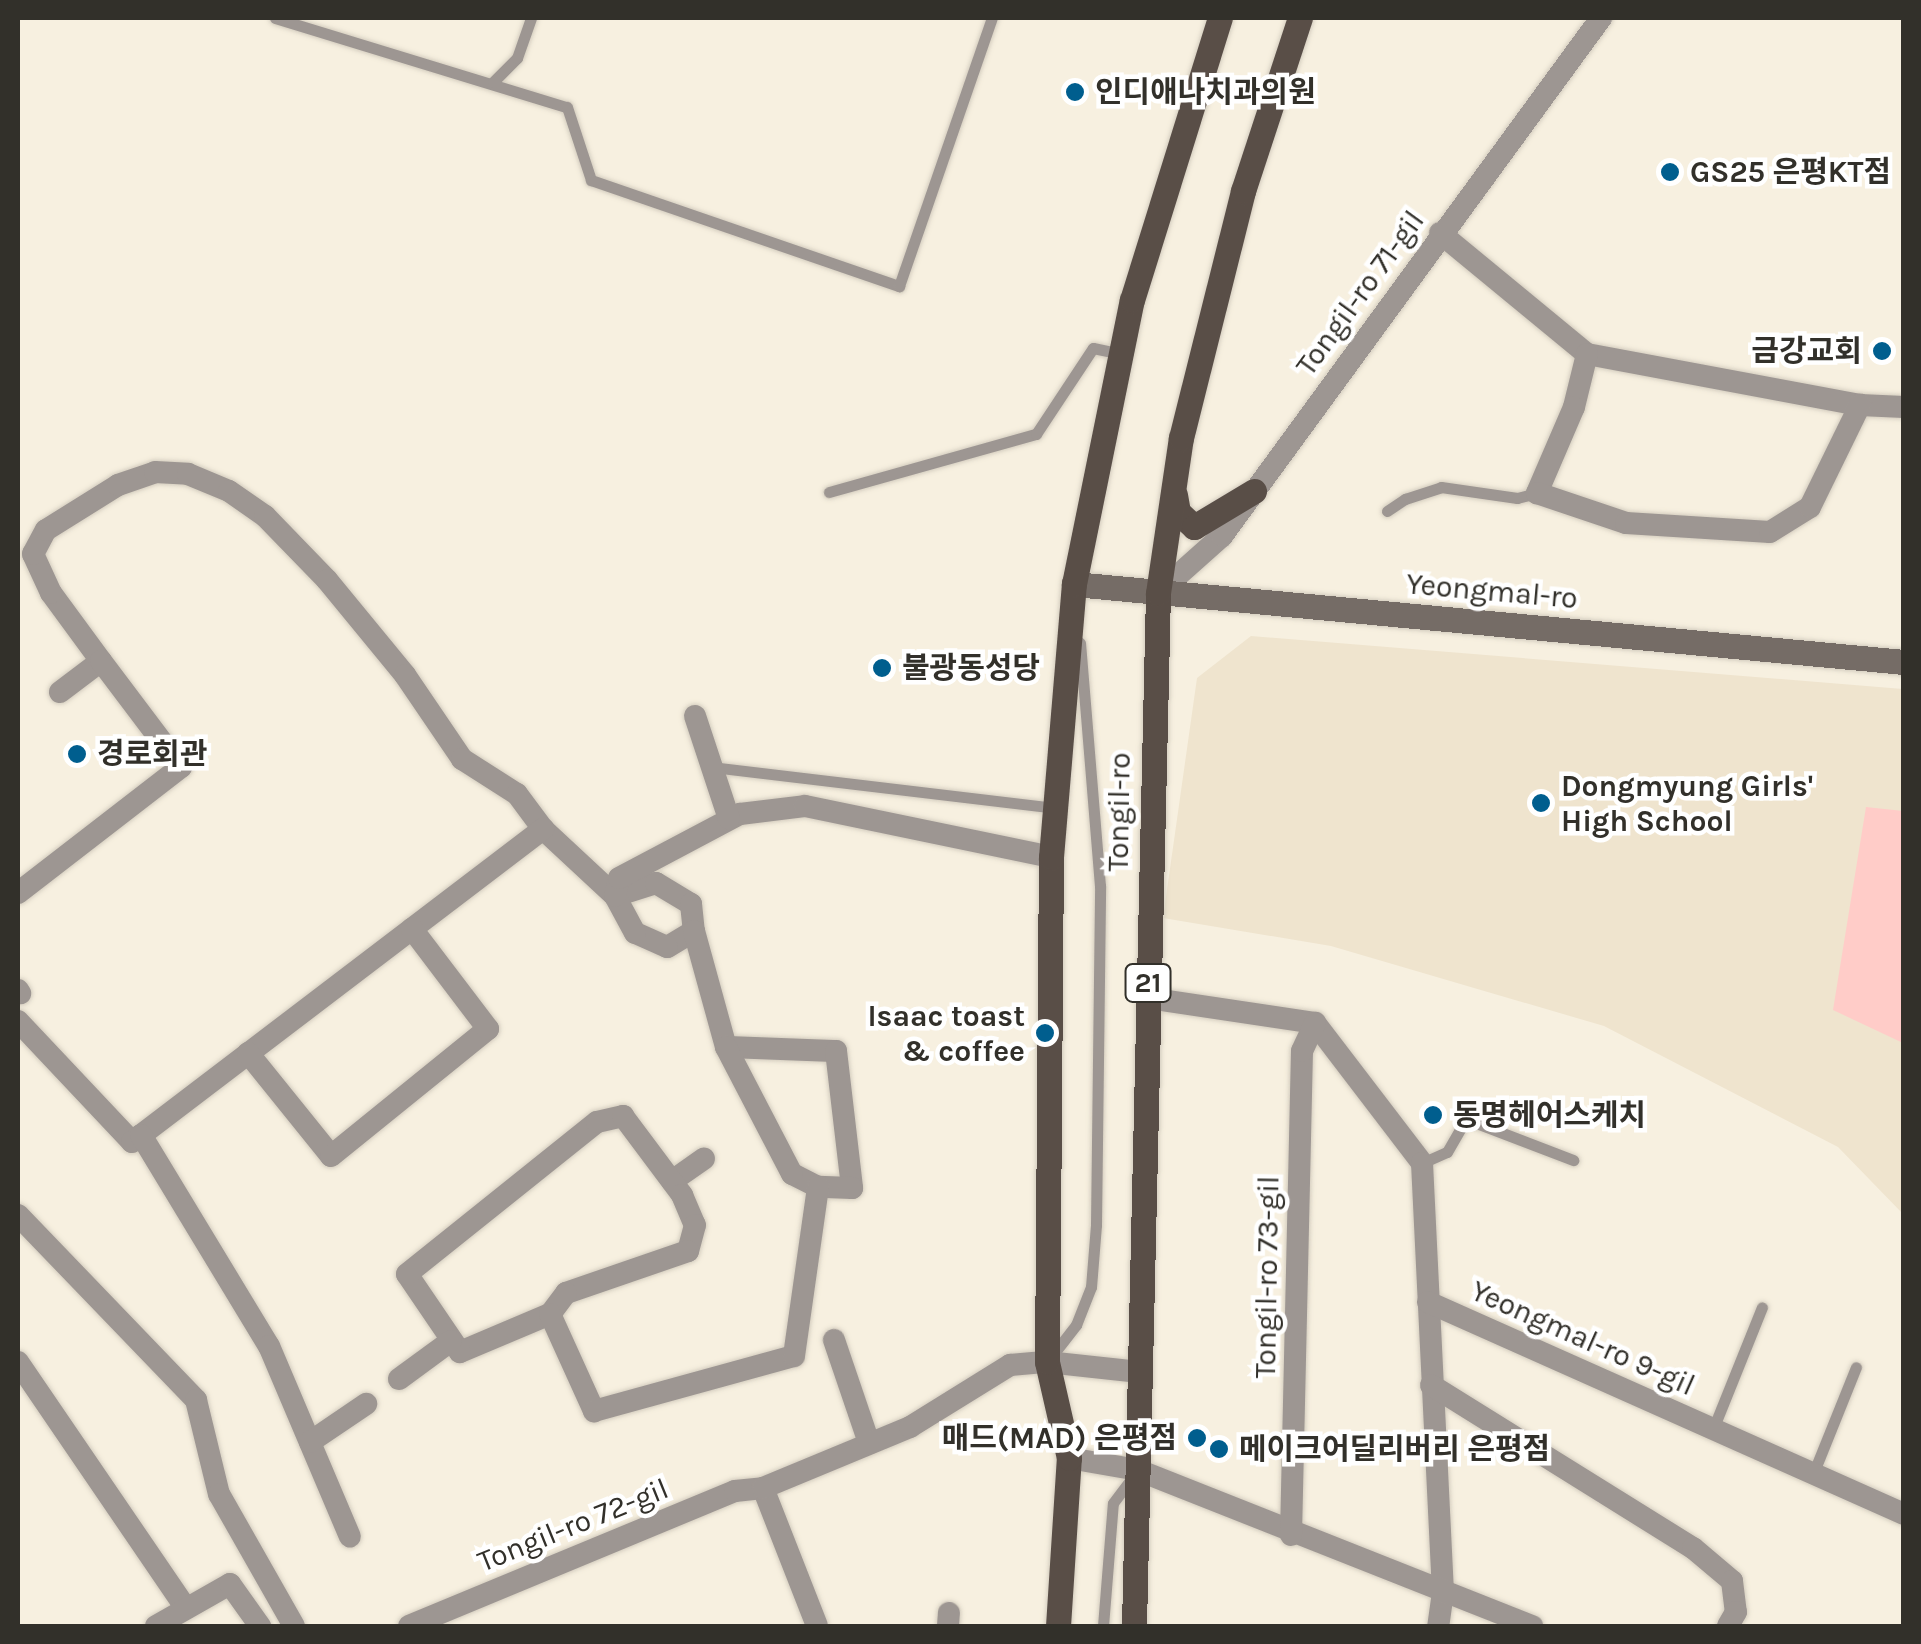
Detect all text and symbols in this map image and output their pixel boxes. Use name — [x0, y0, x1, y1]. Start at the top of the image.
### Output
place label: 인디애나치과의원 — [1095, 74, 1316, 110]
marker: 인디애나치과의원 — [1064, 81, 1086, 103]
place label: GS25 은평KT점 — [1690, 154, 1891, 190]
marker: GS25 은평KT점 — [1659, 161, 1681, 183]
street label: Tongil-ro 71-gil — [1288, 204, 1432, 382]
place label: 금강교회 — [1752, 333, 1862, 369]
marker: 금강교회 — [1871, 340, 1893, 362]
street label: Yeongmal-ro — [1405, 566, 1579, 616]
place label: 불광동성당 — [902, 650, 1040, 686]
marker: 불광동성당 — [871, 657, 893, 679]
place label: 경로회관 — [97, 736, 207, 772]
marker: 경로회관 — [66, 743, 88, 765]
street label: Tongil-ro — [1100, 752, 1138, 872]
place label: Dongmyung Girls' High School — [1561, 768, 1813, 838]
marker: Dongmyung Girls' High School — [1530, 792, 1552, 814]
road number: 21 — [1123, 960, 1173, 1006]
place label: Isaac toast & coffee — [867, 998, 1025, 1068]
marker: Isaac toast & coffee — [1034, 1022, 1056, 1044]
place label: 동명헤어스케치 — [1453, 1097, 1646, 1133]
marker: 동명헤어스케치 — [1422, 1104, 1444, 1126]
street label: Tongil-ro 73-gil — [1247, 1175, 1287, 1379]
street label: Yeongmal-ro 9-gil — [1465, 1272, 1701, 1404]
place label: 매드(MAD) 은평점 — [942, 1420, 1177, 1456]
marker: 매드(MAD) 은평점 — [1186, 1427, 1208, 1449]
place label: 메이크어딜리버리 은평점 — [1239, 1431, 1550, 1467]
marker: 메이크어딜리버리 은평점 — [1208, 1438, 1230, 1460]
street label: Tongil-ro 72-gil — [472, 1470, 674, 1580]

